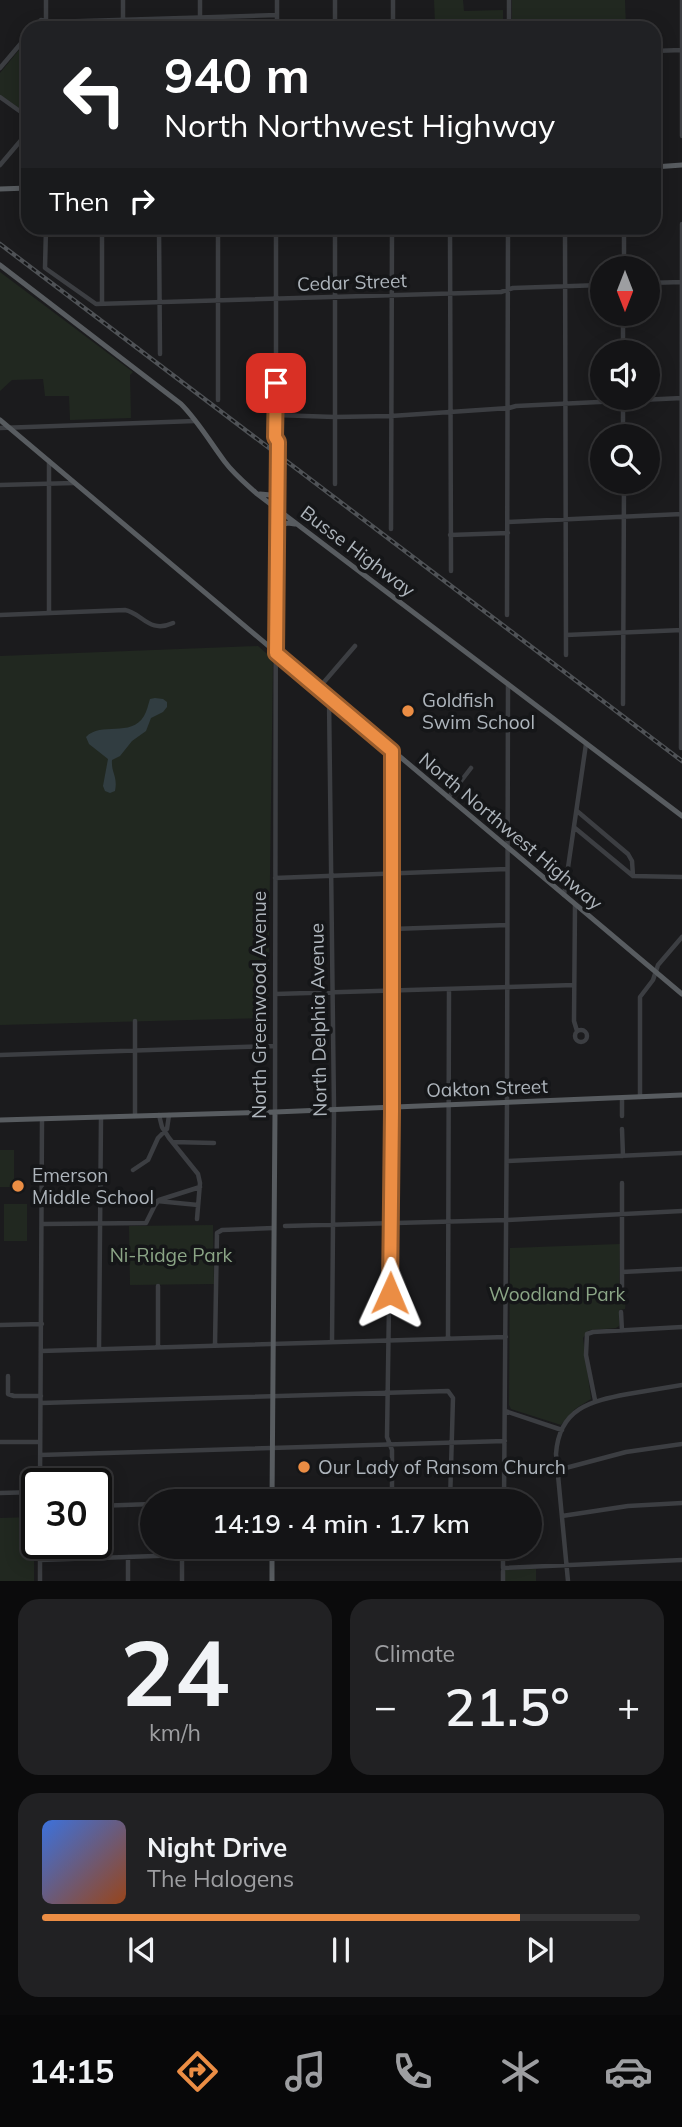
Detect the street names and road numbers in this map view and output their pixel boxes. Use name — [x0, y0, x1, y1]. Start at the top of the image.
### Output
street label: Cedar Street — [297, 268, 408, 296]
street label: Busse Highway — [296, 500, 420, 602]
street label: North Northwest Highway — [414, 747, 608, 915]
street label: North Greenwood Avenue — [247, 891, 271, 1119]
street label: North Delphia Avenue — [304, 923, 332, 1117]
street label: Oakton Street — [426, 1074, 549, 1102]

